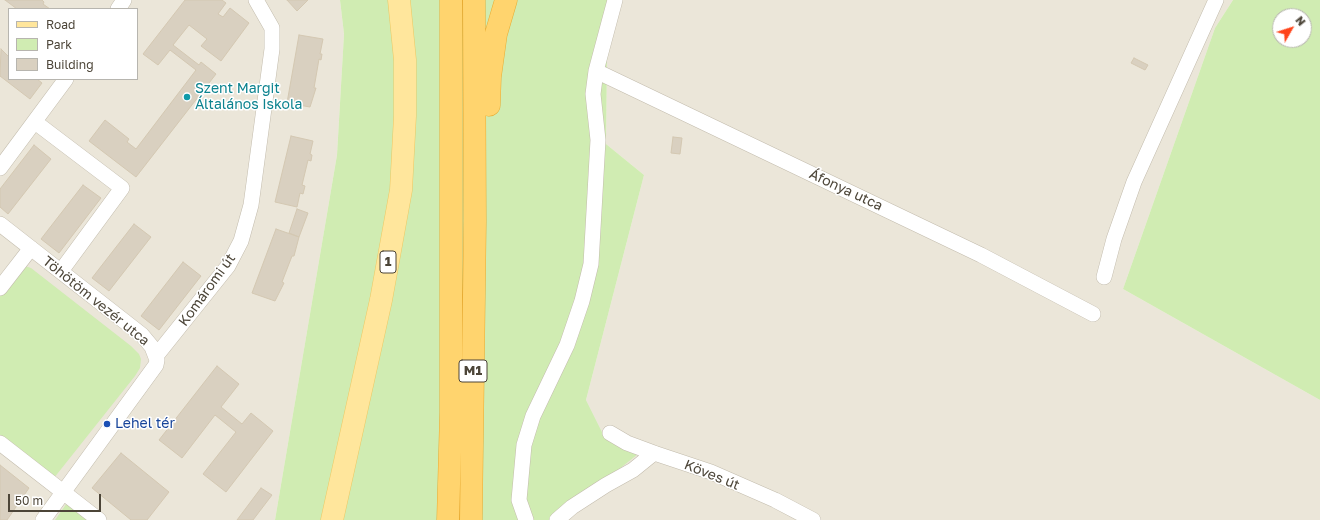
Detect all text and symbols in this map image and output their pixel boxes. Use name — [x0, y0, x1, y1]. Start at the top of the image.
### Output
legend — [8, 8, 138, 80]
north arrow — [1272, 8, 1312, 48]
text: N — [1293, 13, 1309, 28]
text: Road — [46, 17, 75, 32]
text: Park — [46, 37, 72, 52]
text: Building — [46, 57, 94, 72]
place label: Szent Margit Általános Iskola — [195, 81, 302, 114]
marker: Szent Margit Általános Iskola — [182, 92, 192, 102]
street label: Áfonya utca — [807, 166, 885, 214]
street label: Komáromi út — [175, 250, 239, 330]
road number: 1 — [380, 251, 396, 273]
street label: Töhötöm vezér utca — [39, 253, 153, 349]
road number: M1 — [459, 360, 487, 382]
place label: Lehel tér — [115, 416, 175, 432]
marker: Lehel tér — [102, 419, 112, 429]
street label: Köves út — [682, 456, 742, 494]
scale bar — [10, 486, 103, 512]
text: 50 m — [15, 493, 43, 508]

